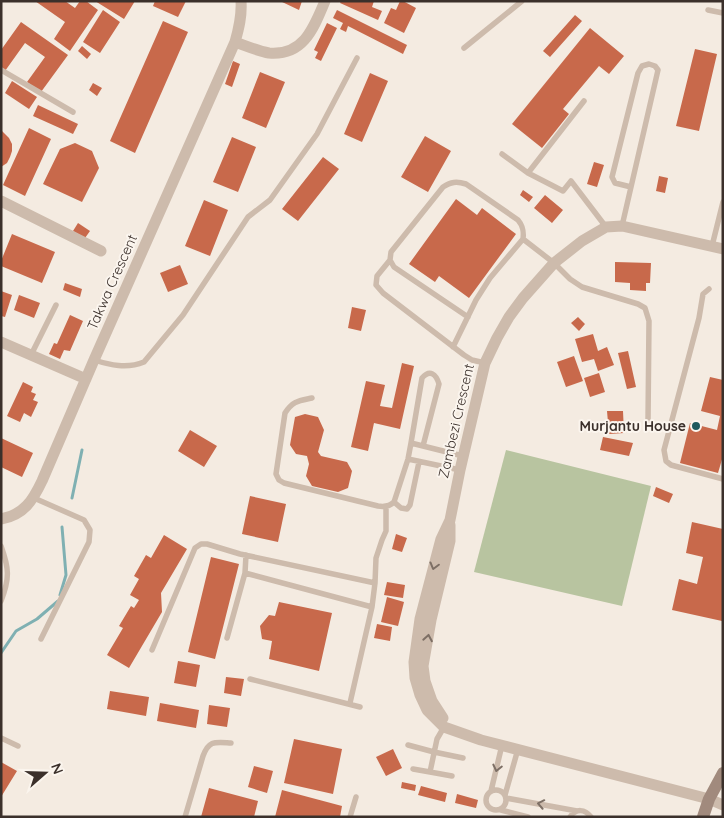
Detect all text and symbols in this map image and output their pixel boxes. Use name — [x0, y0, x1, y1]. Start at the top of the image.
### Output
street label: Takwa Crescent — [83, 231, 141, 333]
street label: Zambezi Crescent — [434, 362, 478, 480]
place label: Murjantu House — [580, 417, 686, 435]
marker: Murjantu House — [690, 420, 702, 432]
one-way arrow — [429, 562, 439, 570]
one-way arrow — [422, 634, 432, 642]
north arrow — [20, 748, 70, 798]
text: N — [47, 761, 67, 776]
one-way arrow — [492, 764, 502, 773]
one-way arrow — [537, 800, 546, 810]

